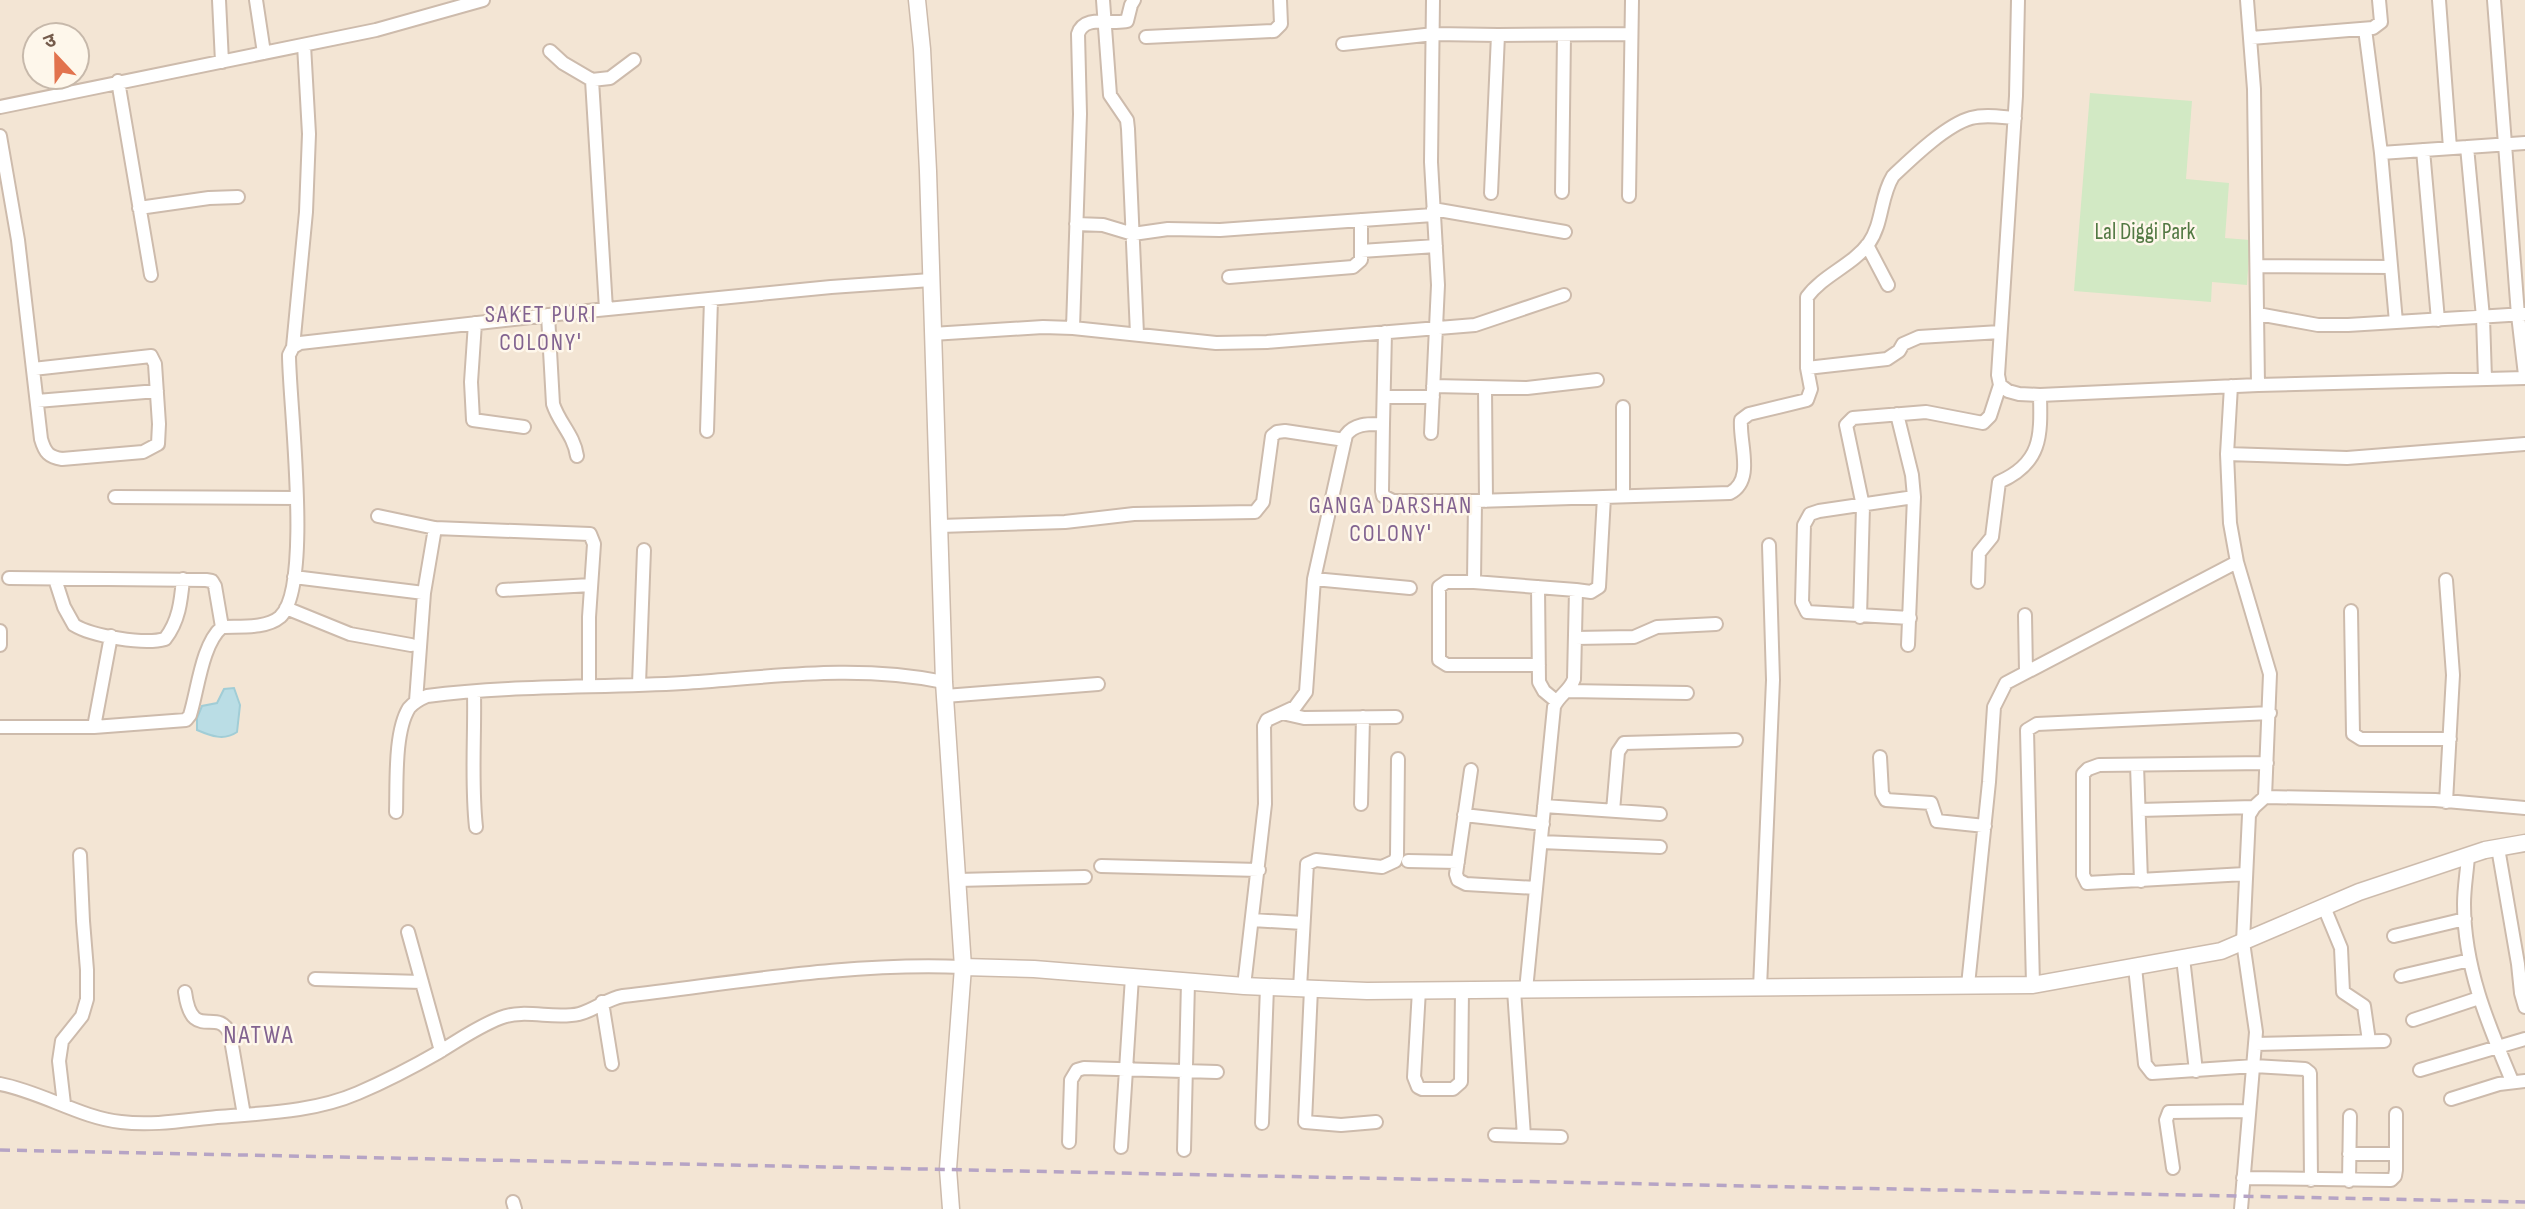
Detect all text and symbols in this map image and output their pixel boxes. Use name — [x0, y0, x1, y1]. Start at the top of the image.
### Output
north arrow — [21, 21, 91, 91]
text: उ — [41, 29, 60, 54]
park label: Lal Diggi Park — [2095, 218, 2196, 246]
district label: SAKET PURI COLONY' — [485, 300, 597, 357]
district label: GANGA DARSHAN COLONY' — [1309, 491, 1473, 548]
district label: NATWA — [223, 1020, 295, 1051]

